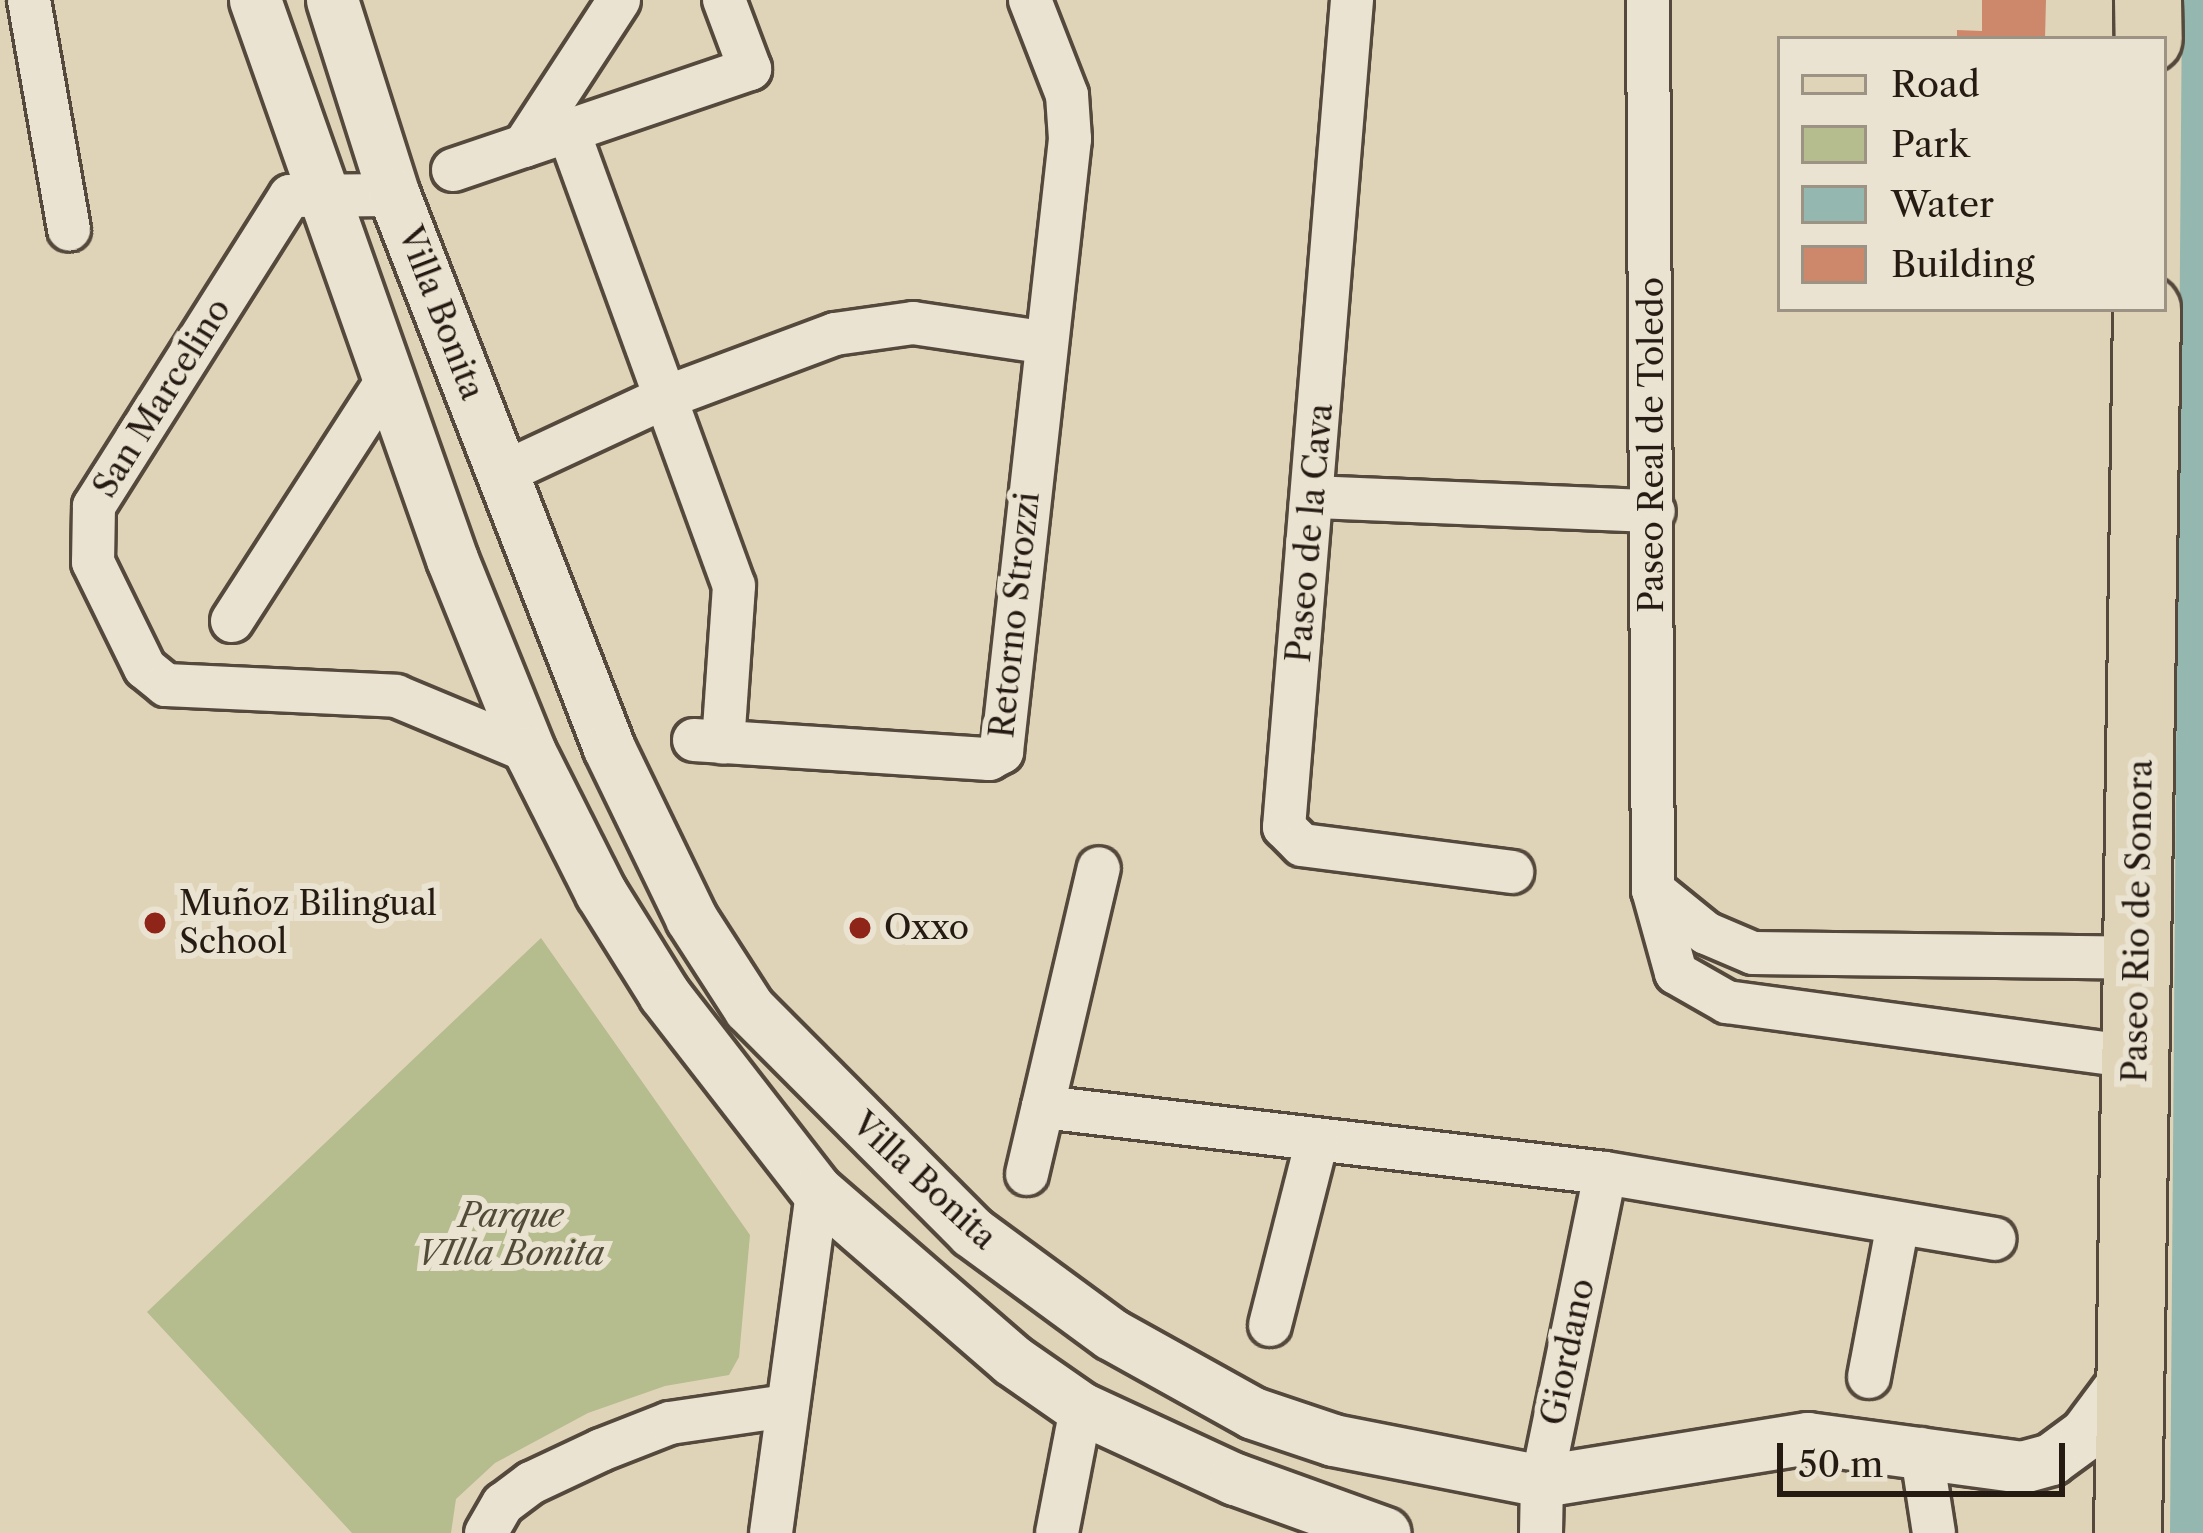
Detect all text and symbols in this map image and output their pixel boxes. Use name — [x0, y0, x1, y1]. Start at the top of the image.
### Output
legend — [1777, 36, 2167, 312]
text: Road — [1891, 62, 1980, 106]
text: Park — [1891, 122, 1969, 166]
text: Water — [1891, 182, 1994, 226]
street label: Villa Bonita — [390, 221, 492, 405]
text: Building — [1891, 242, 2034, 286]
street label: Paseo Real de Toledo — [1632, 277, 1672, 613]
street label: San Marcelino — [85, 291, 239, 505]
street label: Paseo de la Cava — [1279, 402, 1341, 664]
street label: Retorno Strozzi — [982, 490, 1048, 740]
street label: Paseo Rio de Sonora — [2115, 759, 2161, 1083]
place label: Muñoz Bilingual School — [179, 884, 437, 962]
place label: Oxxo — [884, 908, 969, 948]
marker: Muñoz Bilingual School — [142, 910, 168, 936]
marker: Oxxo — [847, 915, 873, 941]
street label: Villa Bonita — [844, 1104, 1004, 1258]
park label: Parque VIlla Bonita — [417, 1196, 605, 1274]
street label: Giordano — [1533, 1275, 1603, 1429]
scale bar — [1783, 1419, 2071, 1493]
text: 50 m — [1798, 1442, 1883, 1486]

